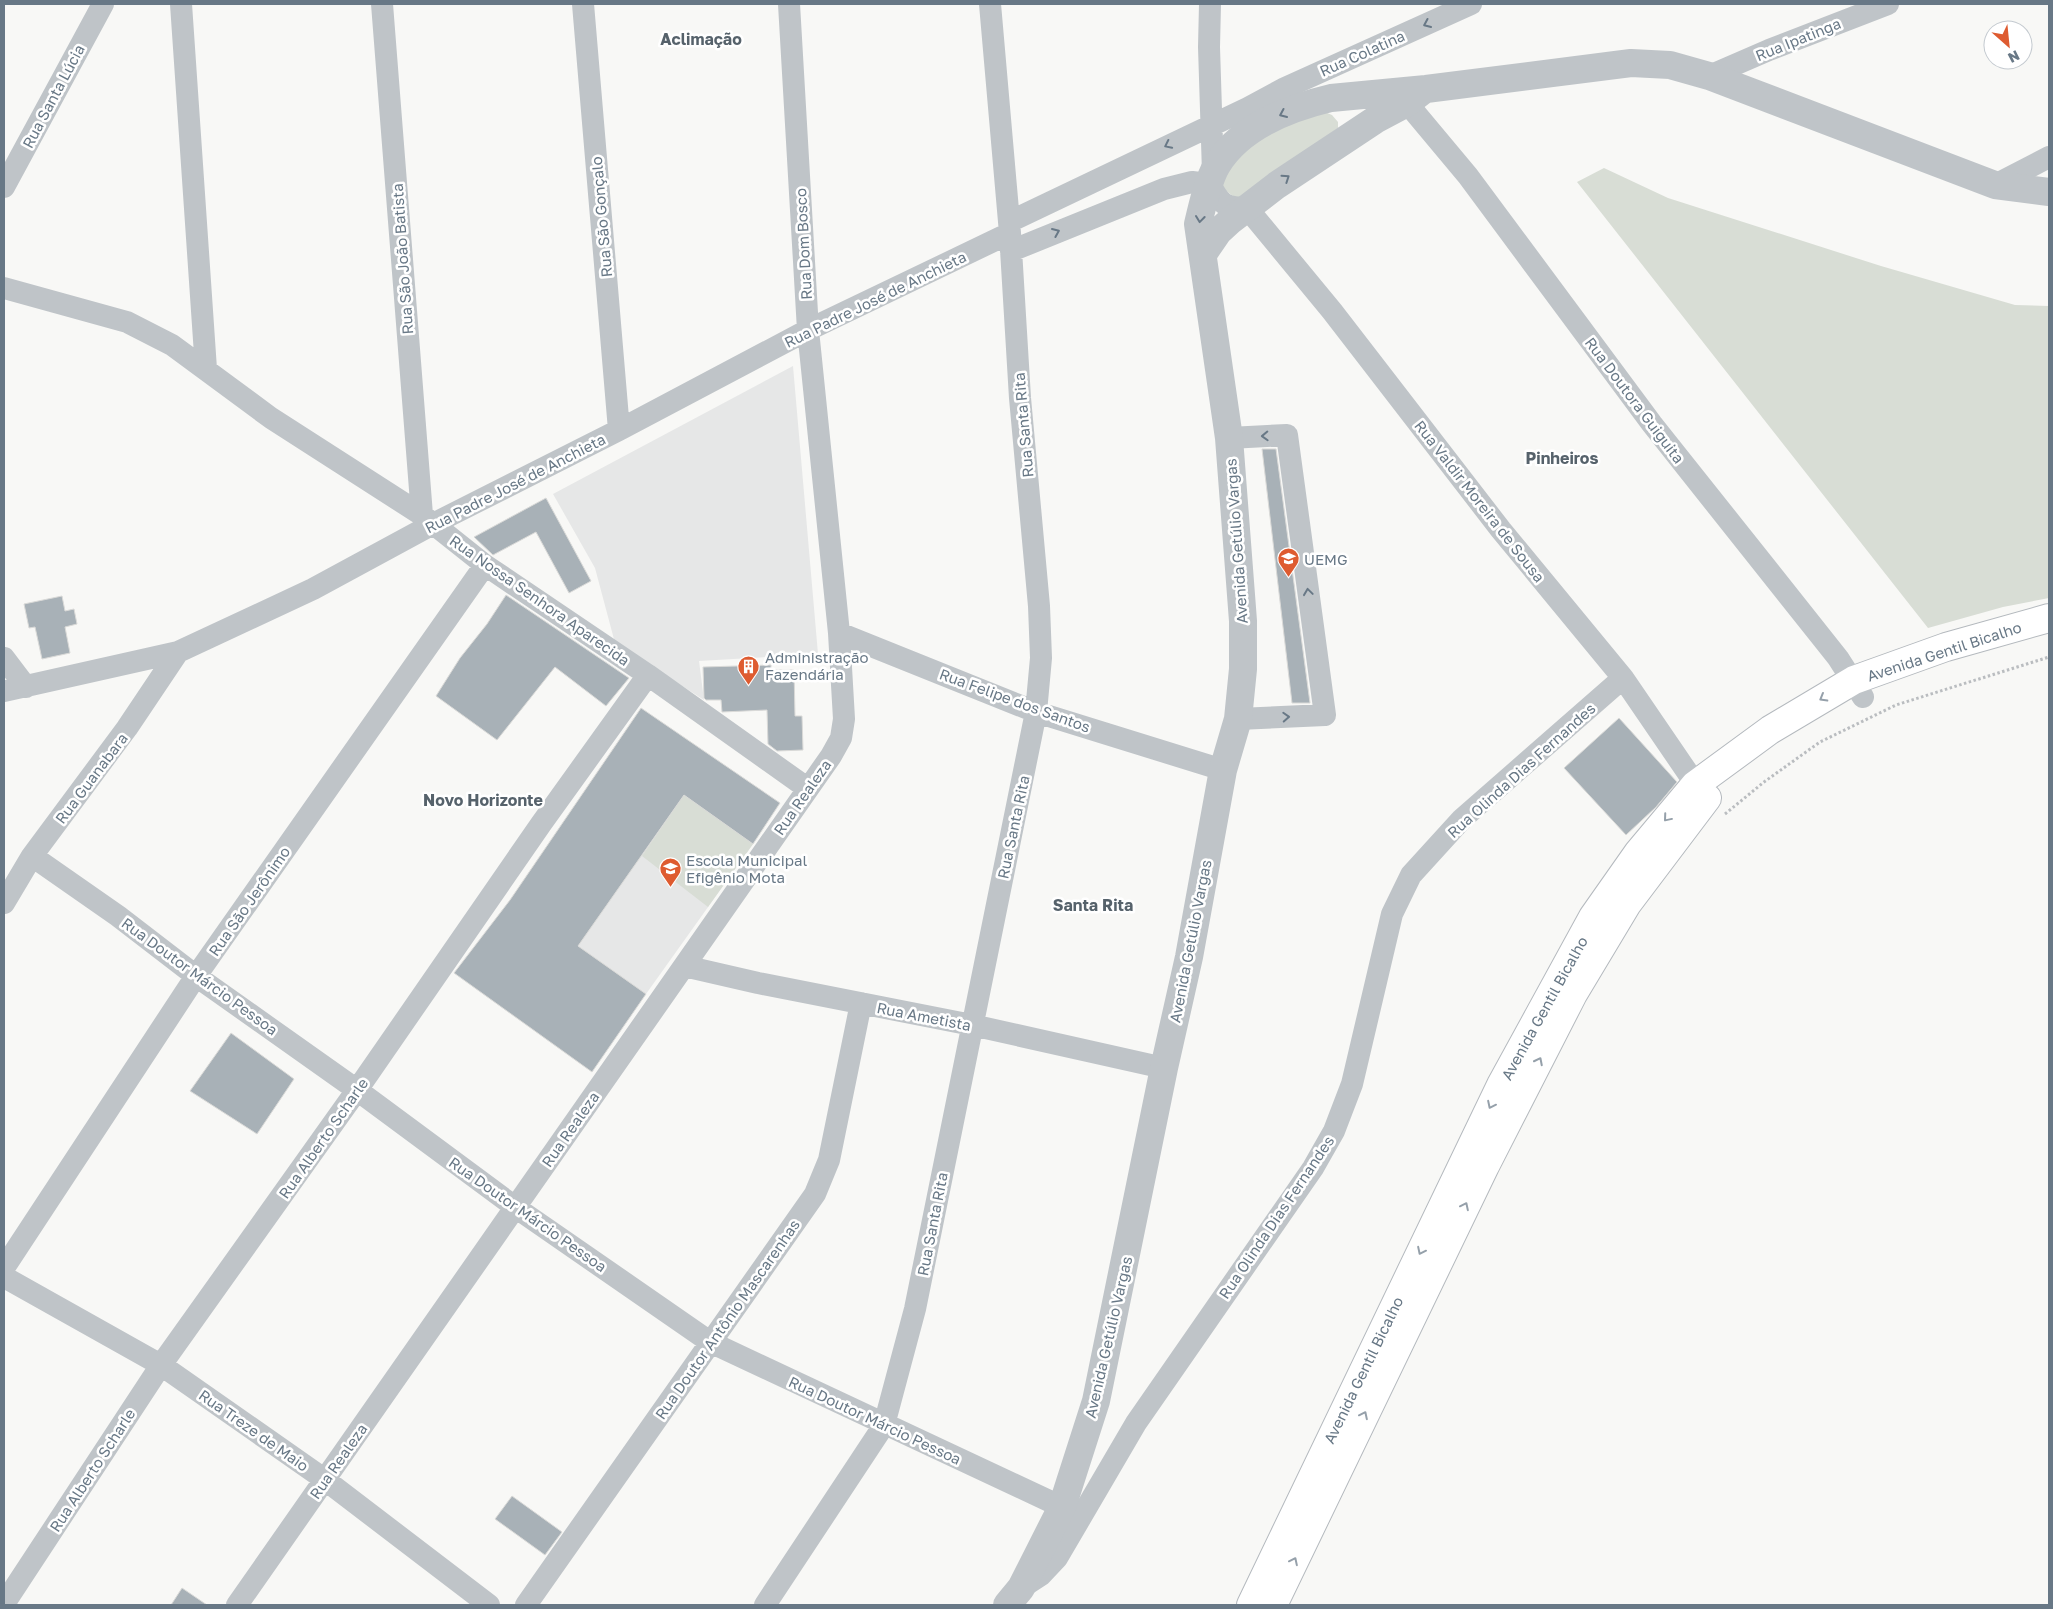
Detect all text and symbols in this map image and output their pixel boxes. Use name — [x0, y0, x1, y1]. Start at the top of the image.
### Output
street label: Rua Ipatinga — [1753, 14, 1843, 64]
one-way arrow — [1423, 17, 1432, 28]
north arrow — [1983, 20, 2033, 70]
street label: Rua Colatina — [1317, 26, 1407, 80]
district label: Aclimação — [660, 29, 742, 49]
street label: Rua Santa Lúcia — [18, 41, 88, 151]
text: N — [2006, 47, 2023, 67]
one-way arrow — [1279, 107, 1288, 118]
one-way arrow — [1165, 139, 1174, 149]
street label: Rua São Gonçalo — [587, 156, 615, 278]
one-way arrow — [1281, 175, 1290, 184]
street label: Rua São João Batista — [388, 183, 416, 335]
street label: Rua Dom Bosco — [791, 188, 815, 300]
one-way arrow — [1195, 215, 1206, 223]
one-way arrow — [1051, 227, 1060, 238]
street label: Rua Padre José de Anchieta — [781, 247, 969, 351]
street label: Rua Doutora Guiguita — [1582, 333, 1688, 467]
street label: Rua Santa Rita — [1009, 372, 1037, 478]
street label: Rua Valdir Moreira de Sousa — [1411, 417, 1549, 585]
street label: Rua Padre José de Anchieta — [422, 430, 608, 536]
one-way arrow — [1261, 431, 1269, 442]
district label: Pinheiros — [1526, 448, 1598, 468]
street label: Avenida Getúlio Vargas — [1221, 458, 1251, 624]
street label: Rua Nossa Senhora Aparecida — [447, 531, 633, 669]
school or university icon: UEMG — [1276, 547, 1300, 578]
place label: UEMG — [1304, 550, 1348, 568]
one-way arrow — [1304, 588, 1314, 596]
street label: Avenida Gentil Bicalho — [1865, 618, 2023, 684]
place label: Administração Fazendária — [765, 648, 868, 683]
building icon: Administração Fazendária — [737, 654, 761, 685]
street label: Rua Felipe dos Santos — [937, 664, 1093, 736]
one-way arrow — [1819, 692, 1828, 702]
street label: Rua Olinda Dias Fernandes — [1443, 699, 1599, 841]
one-way arrow — [1283, 711, 1291, 722]
street label: Rua Guanabara — [51, 729, 131, 827]
street label: Rua Realeza — [769, 756, 835, 838]
street label: Rua Santa Rita — [993, 774, 1033, 880]
district label: Novo Horizonte — [423, 790, 543, 810]
one-way arrow — [1665, 812, 1673, 821]
street label: Rua São Jerônimo — [205, 843, 293, 959]
place label: Escola Municipal Efigênio Mota — [686, 851, 807, 886]
school or university icon: Escola Municipal Efigênio Mota — [658, 857, 682, 888]
street label: Avenida Getúlio Vargas — [1165, 858, 1215, 1024]
district label: Santa Rita — [1053, 895, 1133, 915]
street label: Rua Doutor Márcio Pessoa — [119, 913, 281, 1039]
street label: Avenida Gentil Bicalho — [1497, 933, 1591, 1083]
street label: Rua Ametista — [875, 998, 973, 1034]
one-way arrow — [1533, 1057, 1543, 1066]
street label: Rua Alberto Scharle — [275, 1074, 372, 1202]
street label: Rua Realeza — [537, 1088, 603, 1170]
one-way arrow — [1487, 1100, 1498, 1109]
street label: Rua Olinda Dias Fernandes — [1215, 1132, 1337, 1302]
street label: Rua Doutor Márcio Pessoa — [446, 1153, 610, 1275]
street label: Rua Santa Rita — [913, 1171, 951, 1277]
one-way arrow — [1459, 1202, 1469, 1211]
street label: Rua Doutor Antônio Mascarenhas — [651, 1216, 803, 1422]
one-way arrow — [1417, 1246, 1427, 1255]
street label: Avenida Getúlio Vargas — [1081, 1254, 1135, 1420]
street label: Avenida Gentil Bicalho — [1320, 1294, 1406, 1446]
street label: Rua Doutor Márcio Pessoa — [786, 1372, 964, 1468]
street label: Rua Treze de Maio — [196, 1385, 312, 1475]
street label: Rua Alberto Scharle — [45, 1405, 139, 1535]
one-way arrow — [1358, 1411, 1368, 1420]
street label: Rua Realeza — [305, 1420, 371, 1502]
one-way arrow — [1287, 1557, 1298, 1566]

